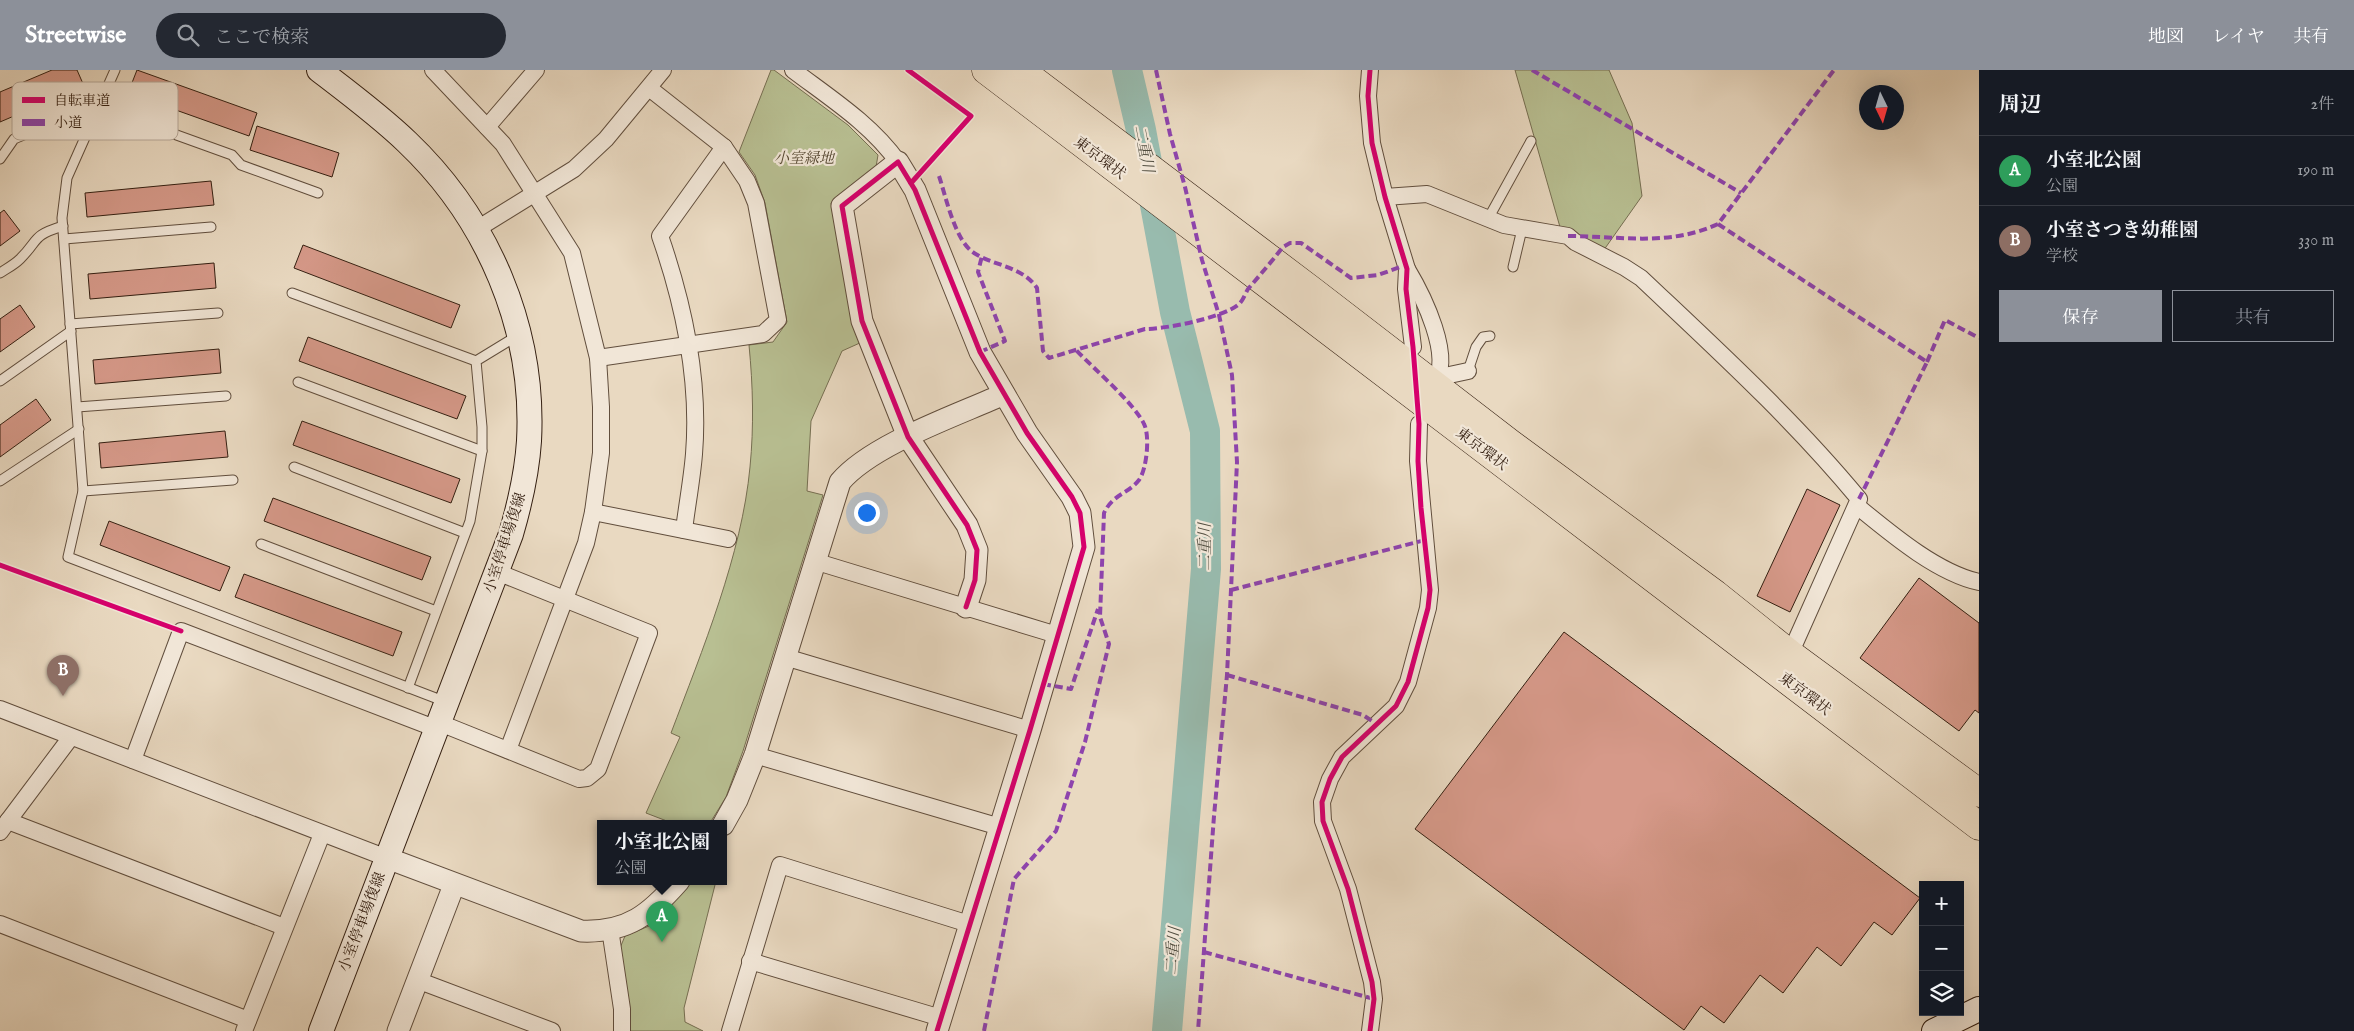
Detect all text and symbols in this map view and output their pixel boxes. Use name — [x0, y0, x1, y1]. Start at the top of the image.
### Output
search box — [156, 13, 506, 58]
text: Streetwise — [25, 20, 126, 51]
icon: search — [174, 21, 202, 49]
text: ここで検索 — [214, 26, 309, 50]
text: 地図 — [2148, 26, 2184, 49]
text: レイヤ — [2212, 26, 2265, 49]
text: 共有 — [2293, 26, 2329, 49]
legend — [12, 82, 178, 140]
north arrow — [1859, 85, 1904, 130]
text: 自転車道 — [54, 92, 110, 110]
text: 周辺 — [1999, 92, 2041, 119]
text: 2件 — [2310, 95, 2334, 115]
text: 小道 — [54, 114, 82, 132]
water label: 二重川 — [1129, 124, 1158, 176]
street label: 東京環状 — [1070, 132, 1130, 184]
park label: 小室緑地 — [774, 149, 836, 168]
text: 小室北公園 — [2046, 149, 2141, 173]
text: A — [2010, 161, 2020, 181]
text: 190 m — [2297, 161, 2334, 181]
text: 公園 — [2046, 177, 2078, 197]
text: 小室さつき幼稚園 — [2046, 219, 2198, 243]
text: B — [2010, 231, 2020, 251]
text: 330 m — [2298, 231, 2334, 251]
text: 学校 — [2046, 247, 2078, 267]
button: 保存 — [1999, 290, 2162, 342]
button: 共有 — [2172, 290, 2334, 342]
street label: 東京環状 — [1452, 423, 1512, 475]
street label: 小室停車場復線 — [480, 490, 530, 596]
your location — [854, 500, 880, 526]
water label: 二重川 — [1196, 521, 1216, 571]
pin: B — [47, 655, 79, 696]
street label: 東京環状 — [1775, 668, 1835, 720]
popup — [597, 820, 727, 885]
text: 小室北公園 — [614, 831, 710, 855]
text: 公園 — [614, 859, 647, 879]
street label: 小室停車場復線 — [334, 870, 390, 974]
map controls — [1919, 881, 1964, 1016]
button: + — [1919, 881, 1964, 926]
pin: A — [646, 901, 678, 942]
water label: 二重川 — [1162, 924, 1186, 976]
button: − — [1919, 926, 1964, 971]
button: layers — [1919, 971, 1964, 1016]

